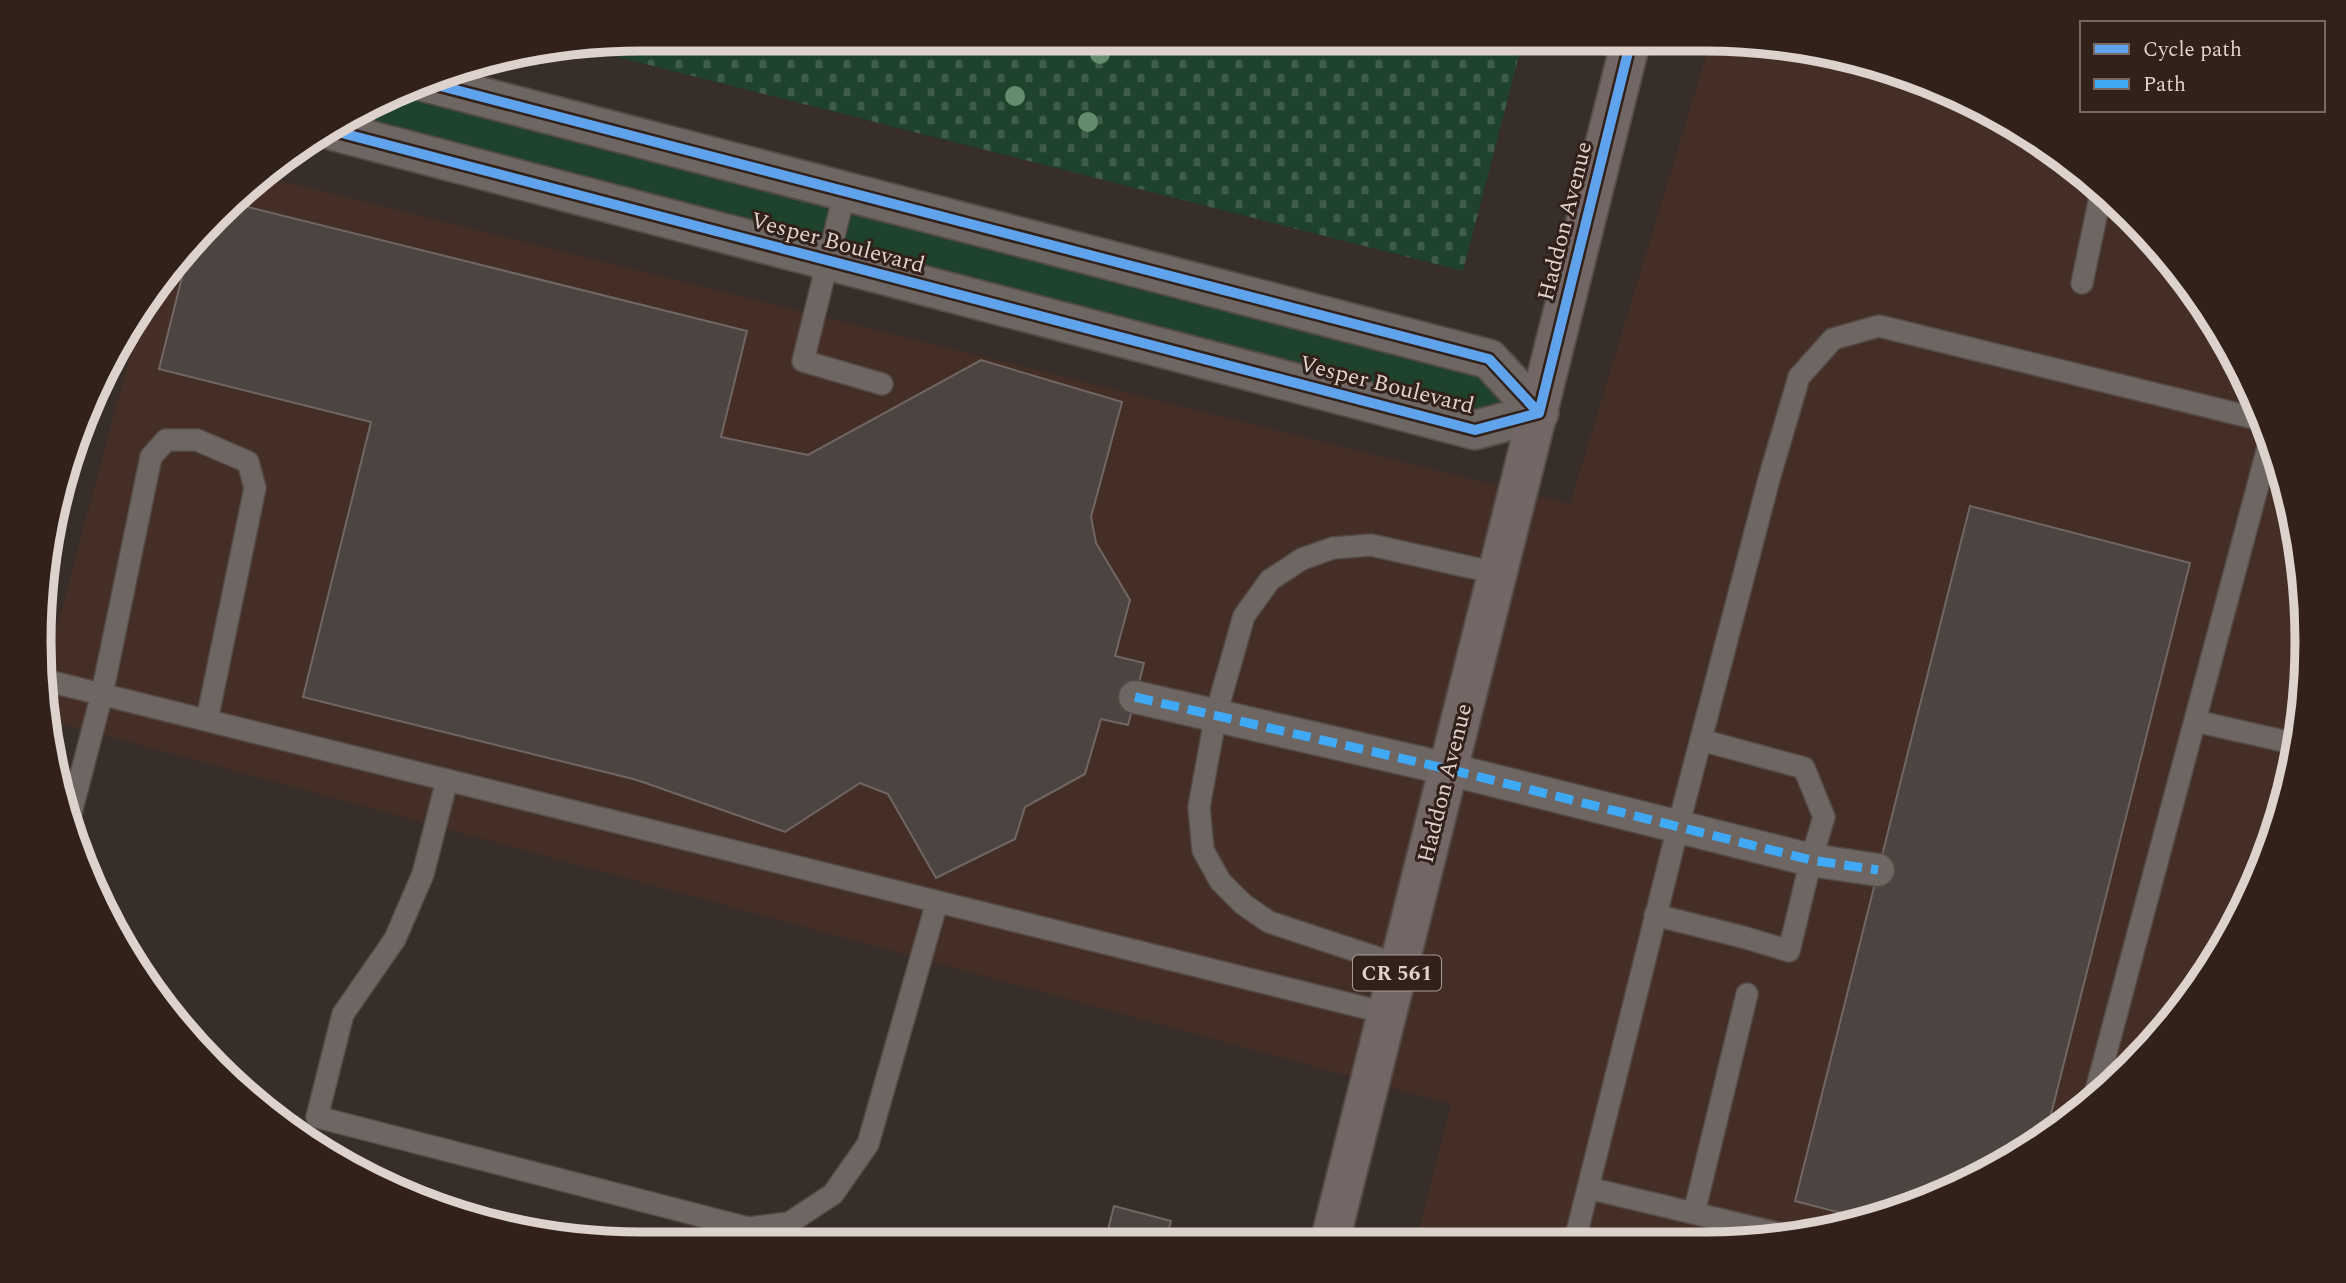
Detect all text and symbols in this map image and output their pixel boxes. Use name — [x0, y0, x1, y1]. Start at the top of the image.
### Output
legend — [2080, 21, 2325, 112]
text: Cycle path — [2143, 34, 2242, 66]
text: Path — [2143, 69, 2186, 101]
street label: Haddon Avenue — [1529, 138, 1602, 305]
street label: Vesper Boulevard — [747, 203, 929, 284]
street label: Vesper Boulevard — [1296, 347, 1478, 424]
street label: Haddon Avenue — [1409, 700, 1482, 867]
road number: CR 561 — [1353, 956, 1441, 990]

